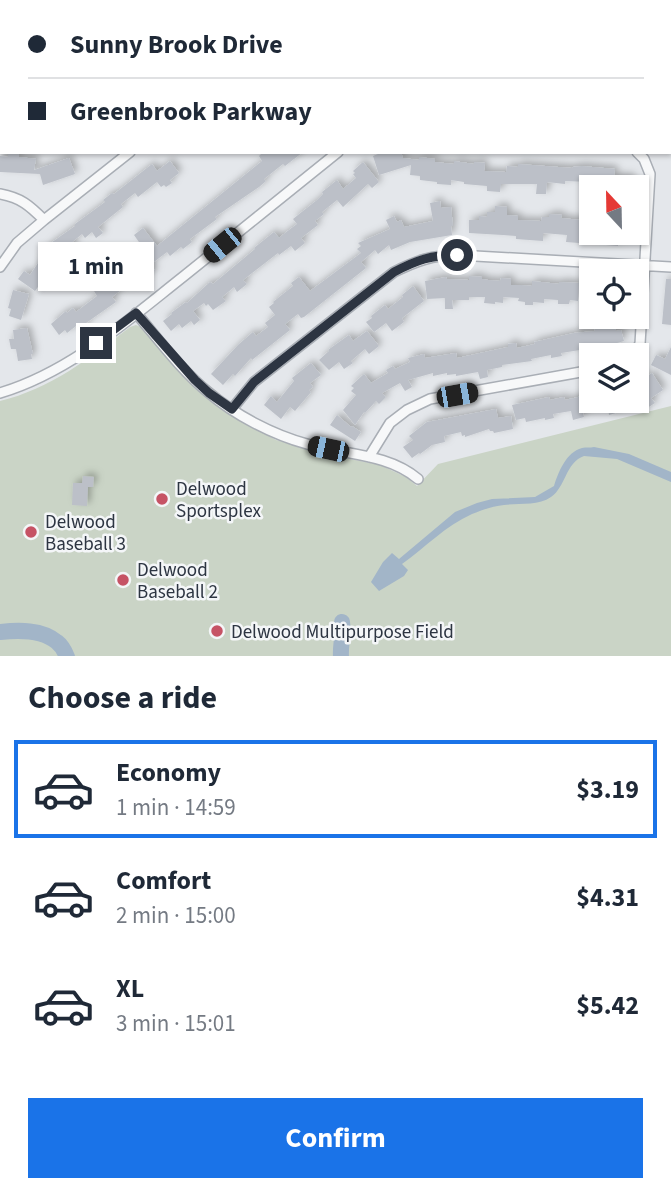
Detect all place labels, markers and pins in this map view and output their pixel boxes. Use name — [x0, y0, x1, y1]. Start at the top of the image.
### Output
place label: Delwood Sportsplex — [176, 476, 261, 525]
marker: Delwood Sportsplex — [154, 491, 170, 507]
place label: Delwood Baseball 3 — [45, 509, 126, 558]
marker: Delwood Baseball 3 — [23, 524, 39, 540]
place label: Delwood Baseball 2 — [137, 557, 218, 606]
marker: Delwood Baseball 2 — [115, 572, 131, 588]
place label: Delwood Multipurpose Field — [231, 619, 454, 646]
marker: Delwood Multipurpose Field — [209, 623, 225, 639]

